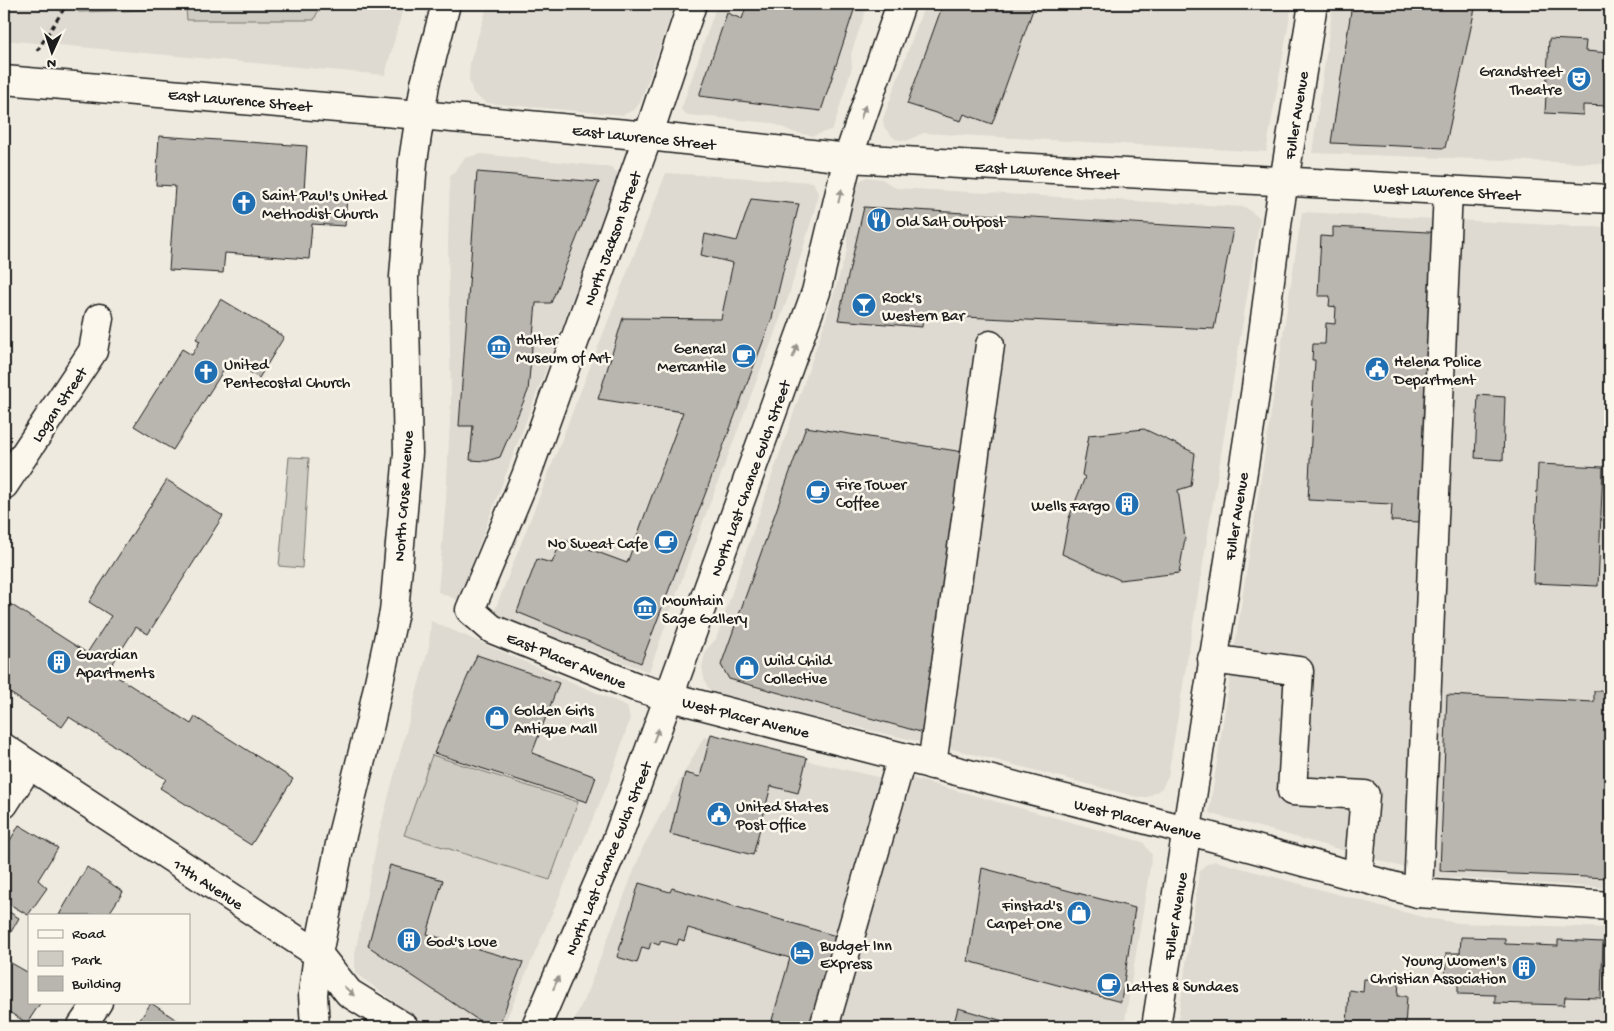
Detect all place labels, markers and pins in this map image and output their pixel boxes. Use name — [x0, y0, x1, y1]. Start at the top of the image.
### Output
place label: Grandstreet Theatre — [1479, 64, 1563, 101]
theatre icon: Grandstreet Theatre — [1566, 66, 1592, 92]
place label: Saint Paul's United Methodist Church — [262, 188, 388, 225]
church icon: Saint Paul's United Methodist Church — [231, 190, 257, 216]
restaurant icon: Old Salt Outpost — [866, 207, 892, 233]
place label: Old Salt Outpost — [896, 214, 1006, 233]
place label: Rock's Western Bar — [882, 290, 966, 327]
bar icon: Rock's Western Bar — [851, 292, 877, 318]
place label: Holter Museum of Art — [516, 332, 612, 369]
museum icon: Holter Museum of Art — [486, 334, 512, 360]
place label: General Mercantile — [657, 341, 727, 378]
cafe icon: General Mercantile — [731, 343, 757, 369]
place label: Helena Police Department — [1393, 354, 1482, 391]
public building icon: Helena Police Department — [1364, 356, 1390, 382]
place label: United Pentecostal Church — [223, 357, 351, 394]
church icon: United Pentecostal Church — [193, 359, 219, 385]
place label: Fire Tower Coffee — [835, 477, 907, 514]
cafe icon: Fire Tower Coffee — [805, 479, 831, 505]
building icon: Wells Fargo — [1114, 491, 1140, 517]
place label: Wells Fargo — [1031, 498, 1110, 517]
cafe icon: No Sweat Cafe — [653, 529, 679, 555]
place label: No Sweat Cafe — [547, 536, 649, 555]
place label: Mountain Sage Gallery — [662, 593, 747, 630]
museum icon: Mountain Sage Gallery — [632, 595, 658, 621]
place label: Guardian Apartments — [76, 647, 155, 684]
building icon: Guardian Apartments — [46, 649, 72, 675]
place label: Wild Child Collective — [764, 653, 833, 690]
shop icon: Wild Child Collective — [734, 655, 760, 681]
place label: Golden Girls Antique Mall — [514, 703, 597, 740]
shop icon: Golden Girls Antique Mall — [484, 705, 510, 731]
place label: United States Post Office — [735, 799, 829, 836]
public building icon: United States Post Office — [706, 801, 732, 827]
place label: Finstad's Carpet One — [987, 898, 1063, 935]
shop icon: Finstad's Carpet One — [1066, 900, 1092, 926]
building icon: God's Love — [396, 927, 422, 953]
place label: God's Love — [426, 934, 498, 953]
place label: Budget Inn Express — [819, 938, 892, 975]
hotel icon: Budget Inn Express — [789, 940, 815, 966]
place label: Young Women's Christian Association — [1370, 953, 1507, 990]
building icon: Young Women's Christian Association — [1511, 955, 1537, 981]
cafe icon: Lattes & Sundaes — [1096, 972, 1122, 998]
place label: Lattes & Sundaes — [1126, 979, 1239, 998]

